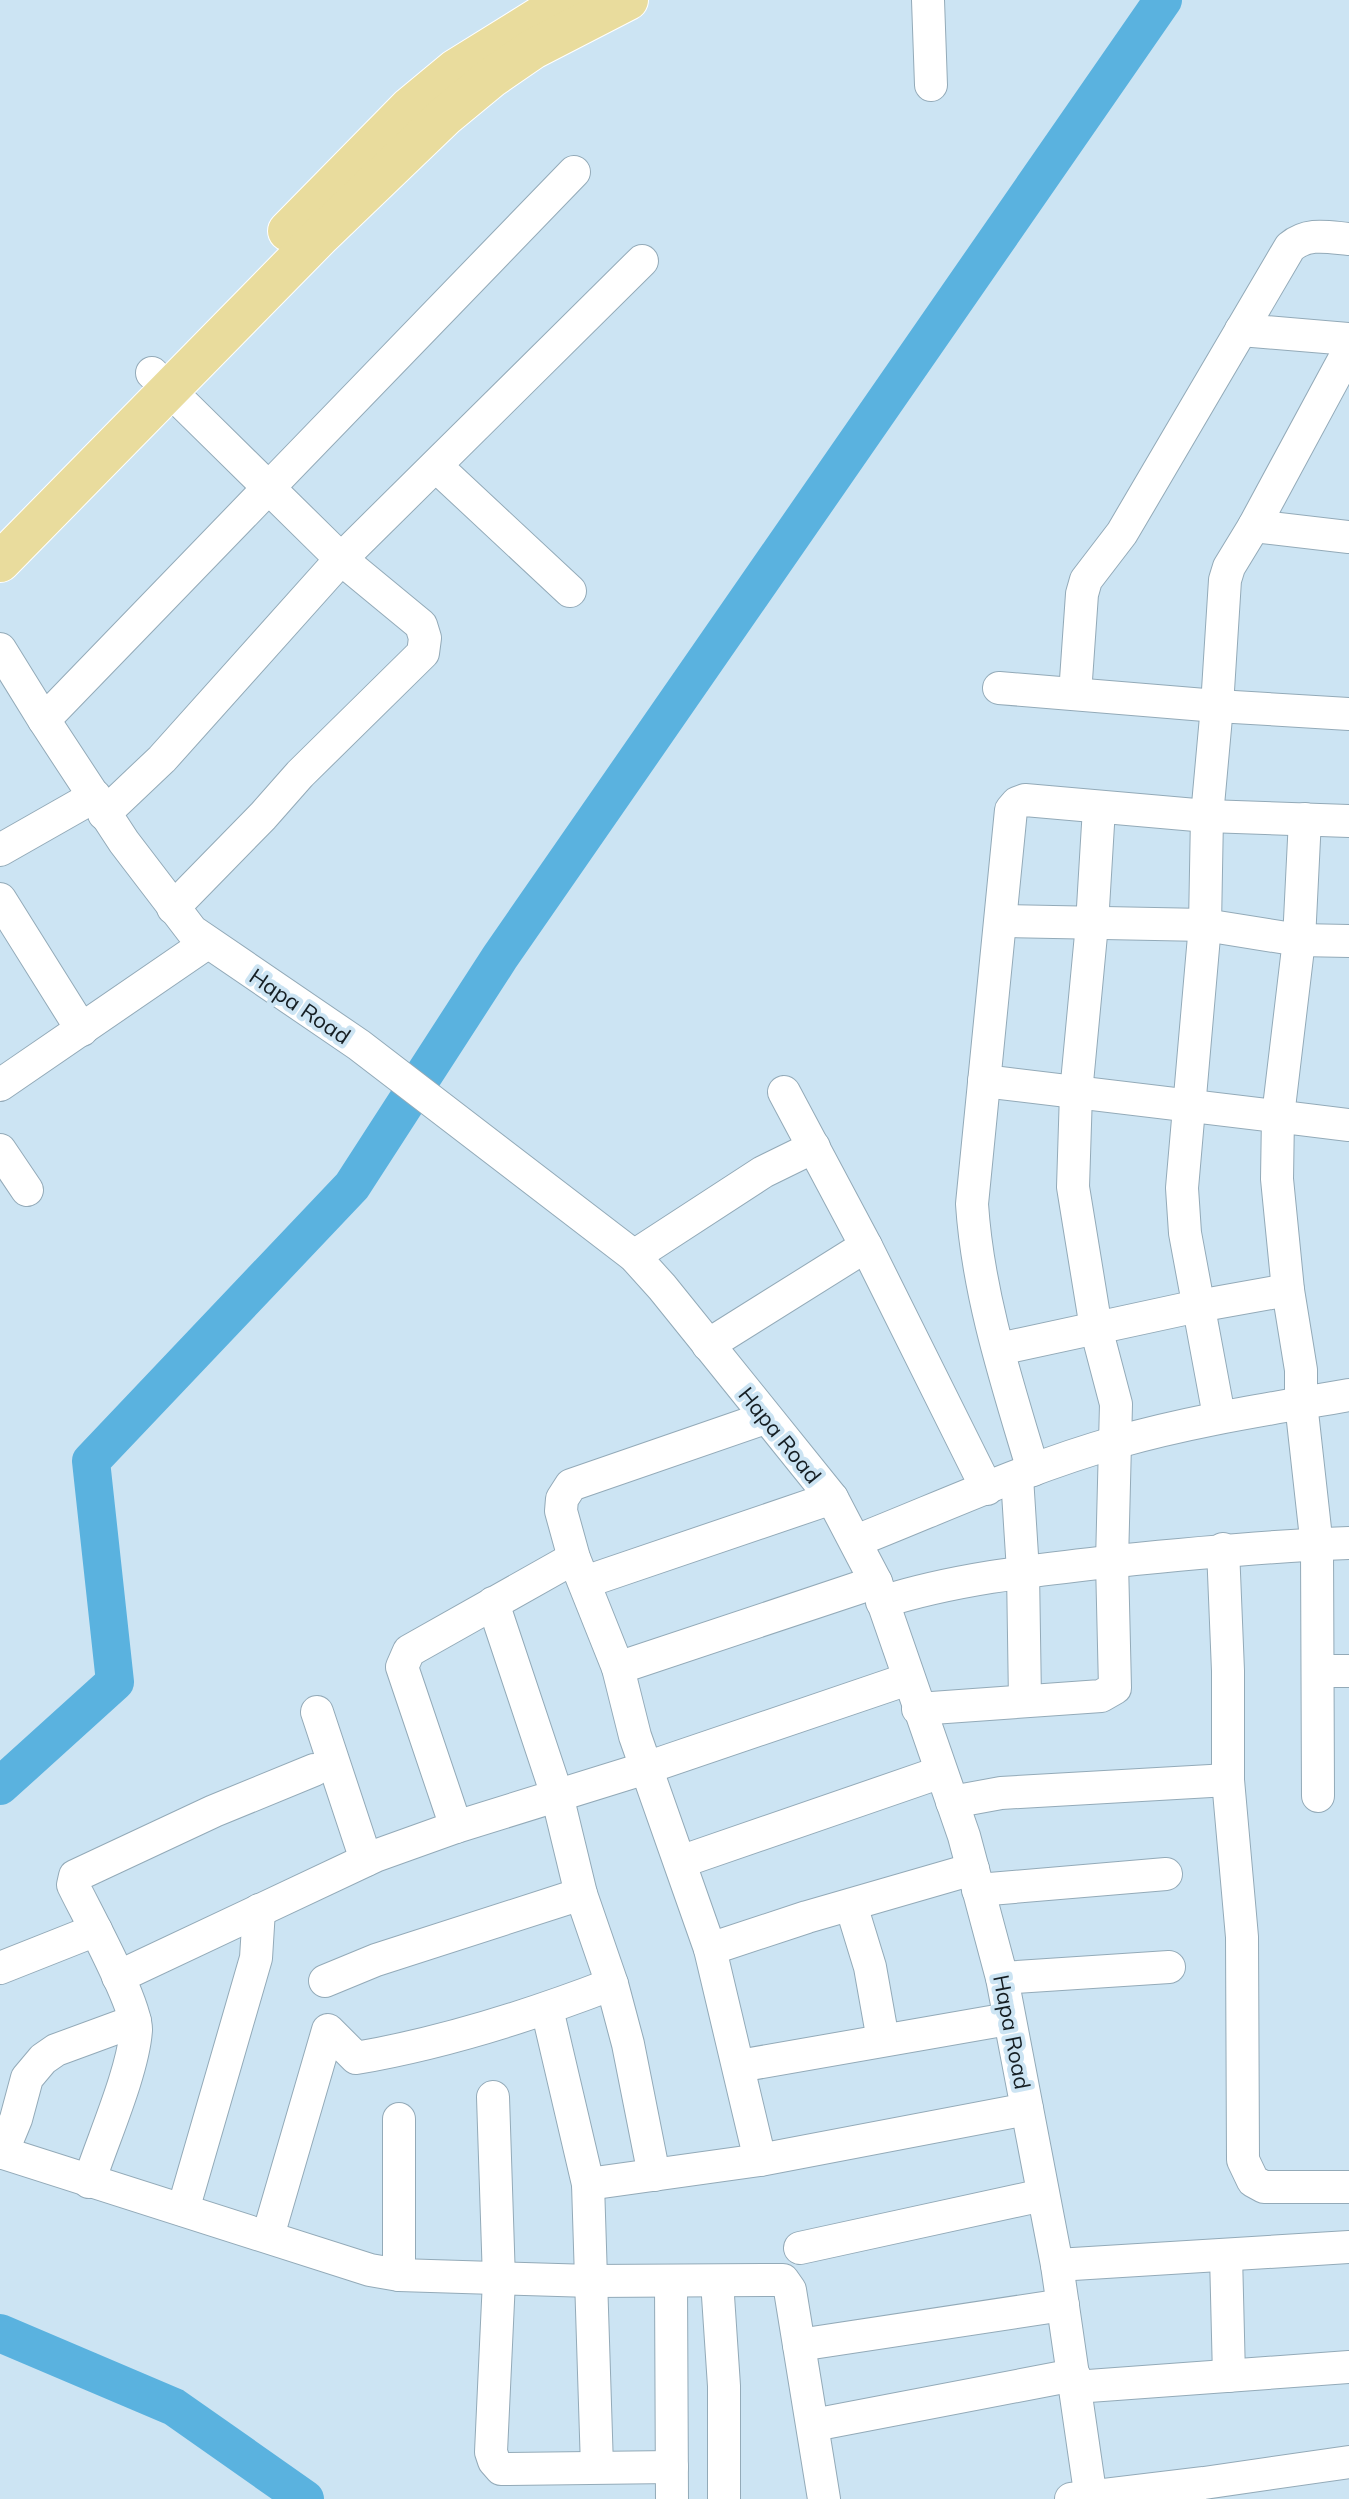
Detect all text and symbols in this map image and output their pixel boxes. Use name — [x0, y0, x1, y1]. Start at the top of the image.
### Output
street label: Hapa Road — [244, 962, 356, 1050]
street label: Hapa Road — [733, 1381, 827, 1489]
street label: Hapa Road — [987, 1972, 1037, 2092]

